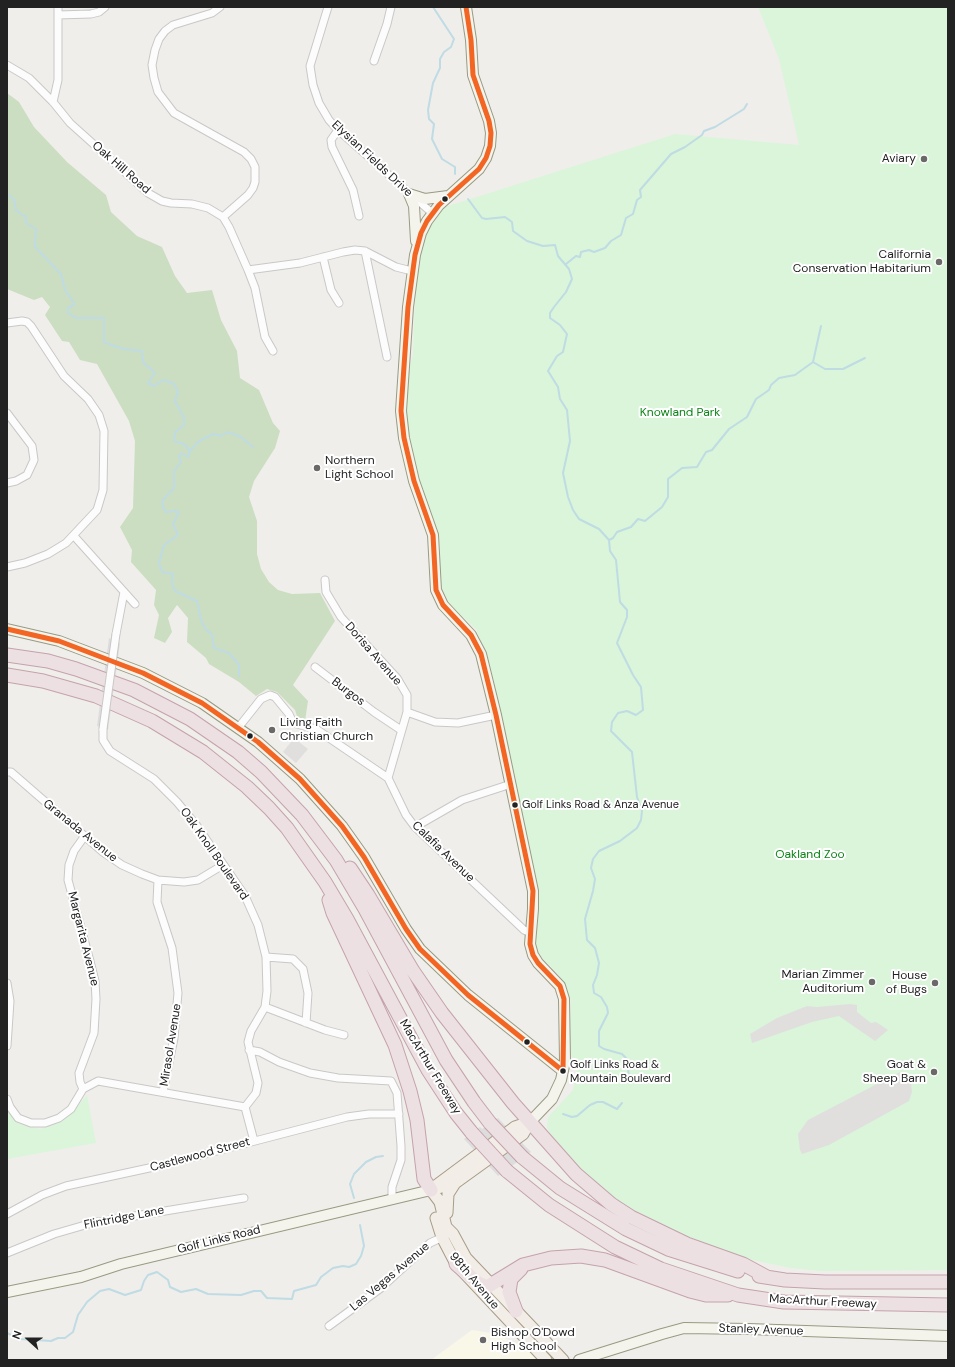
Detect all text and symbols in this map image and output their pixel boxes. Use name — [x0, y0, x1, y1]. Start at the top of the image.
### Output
street label: Elysian Fields Drive — [329, 118, 415, 200]
street label: Oak Hill Road — [89, 139, 153, 197]
place label: Aviary — [882, 152, 916, 166]
marker: Aviary — [919, 154, 929, 164]
unlabelled marker — [440, 194, 450, 204]
place label: California Conservation Habitarium — [793, 248, 931, 276]
marker: California Conservation Habitarium — [934, 257, 944, 267]
park label: Knowland Park — [640, 406, 720, 420]
place label: Northern Light School — [325, 454, 393, 482]
marker: Northern Light School — [312, 463, 322, 473]
street label: Dorisa Avenue — [342, 619, 404, 689]
street label: Burgos — [328, 675, 368, 709]
place label: Living Faith Christian Church — [280, 716, 373, 744]
marker: Living Faith Christian Church — [267, 725, 277, 735]
unlabelled marker — [245, 731, 255, 741]
street label: Granada Avenue — [40, 797, 120, 865]
place label: Golf Links Road & Anza Avenue — [522, 798, 679, 812]
marker: Golf Links Road & Anza Avenue — [510, 800, 520, 810]
street label: Oak Knoll Boulevard — [177, 805, 251, 903]
street label: Calafia Avenue — [409, 818, 477, 886]
park label: Oakland Zoo — [775, 848, 845, 862]
street label: Margarita Avenue — [64, 890, 102, 988]
place label: Marian Zimmer Auditorium — [781, 968, 864, 996]
place label: House of Bugs — [886, 969, 927, 997]
marker: Marian Zimmer Auditorium — [867, 977, 877, 987]
marker: House of Bugs — [930, 978, 940, 988]
street label: Mirasol Avenue — [157, 1003, 185, 1087]
street label: MacArthur Freeway — [396, 1017, 464, 1117]
unlabelled marker — [522, 1037, 532, 1047]
place label: Golf Links Road & Mountain Boulevard — [570, 1058, 671, 1084]
place label: Goat & Sheep Barn — [863, 1058, 926, 1086]
marker: Golf Links Road & Mountain Boulevard — [558, 1066, 568, 1076]
marker: Goat & Sheep Barn — [929, 1067, 939, 1077]
street label: Castlewood Street — [149, 1135, 251, 1175]
street label: Flintridge Lane — [83, 1203, 165, 1233]
street label: Golf Links Road — [176, 1223, 262, 1257]
street label: Las Vegas Avenue — [347, 1240, 433, 1314]
street label: 98th Avenue — [446, 1249, 502, 1313]
street label: MacArthur Freeway — [769, 1292, 877, 1312]
north arrow — [8, 1319, 48, 1359]
street label: Stanley Avenue — [718, 1321, 804, 1339]
place label: Bishop O'Dowd High School — [491, 1326, 575, 1354]
text: N — [9, 1328, 25, 1341]
marker: Bishop O'Dowd High School — [478, 1335, 488, 1345]

